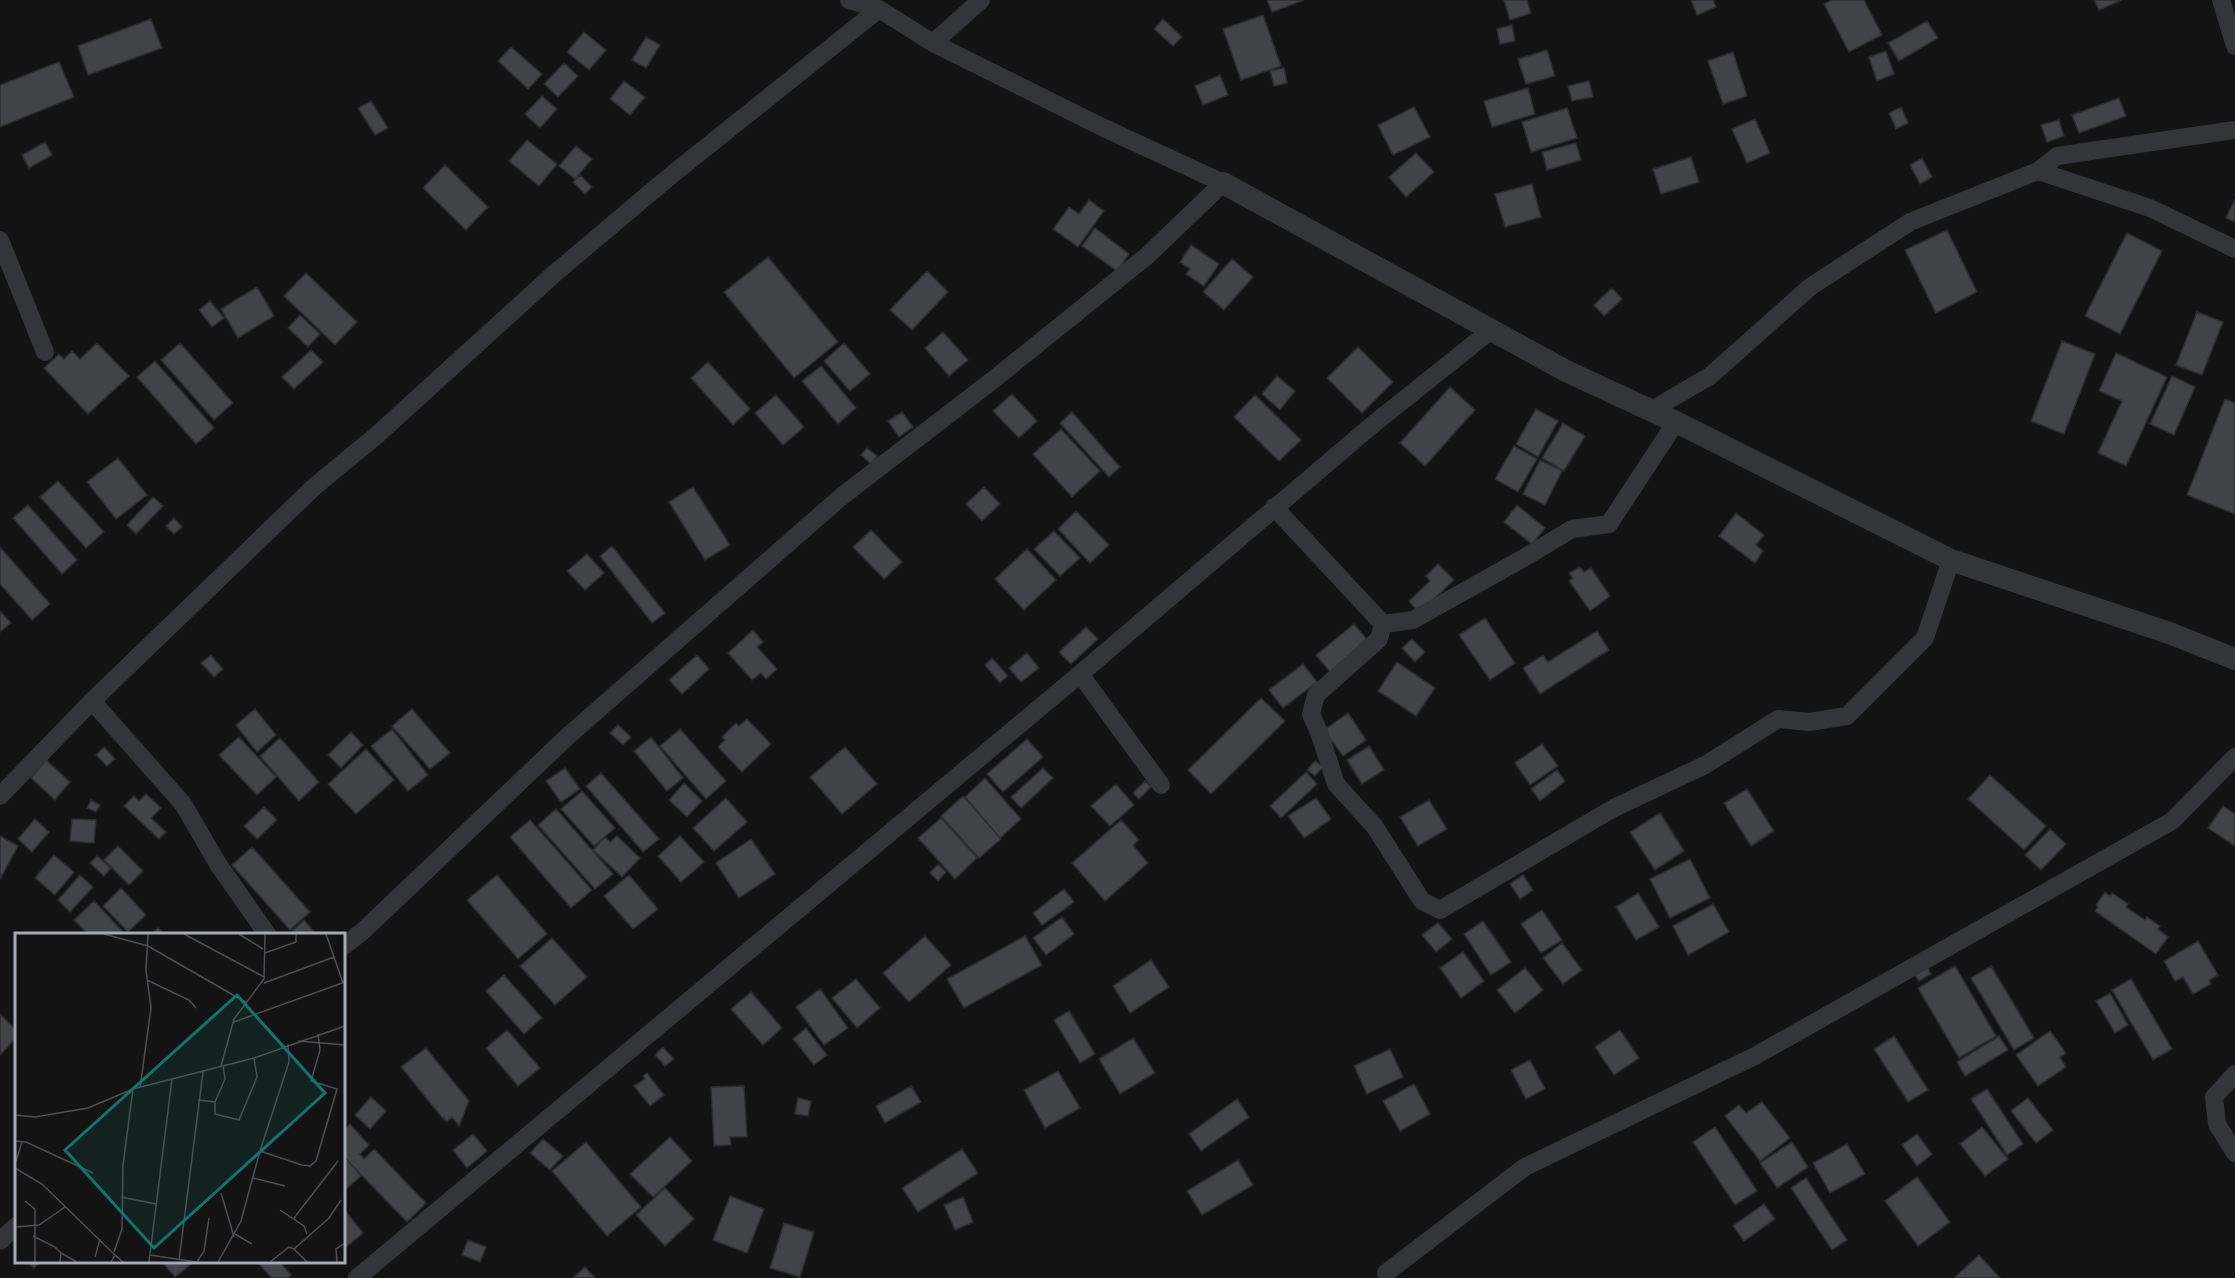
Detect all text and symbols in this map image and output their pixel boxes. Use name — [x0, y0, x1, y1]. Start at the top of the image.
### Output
inset map — [15, 933, 345, 1263]

